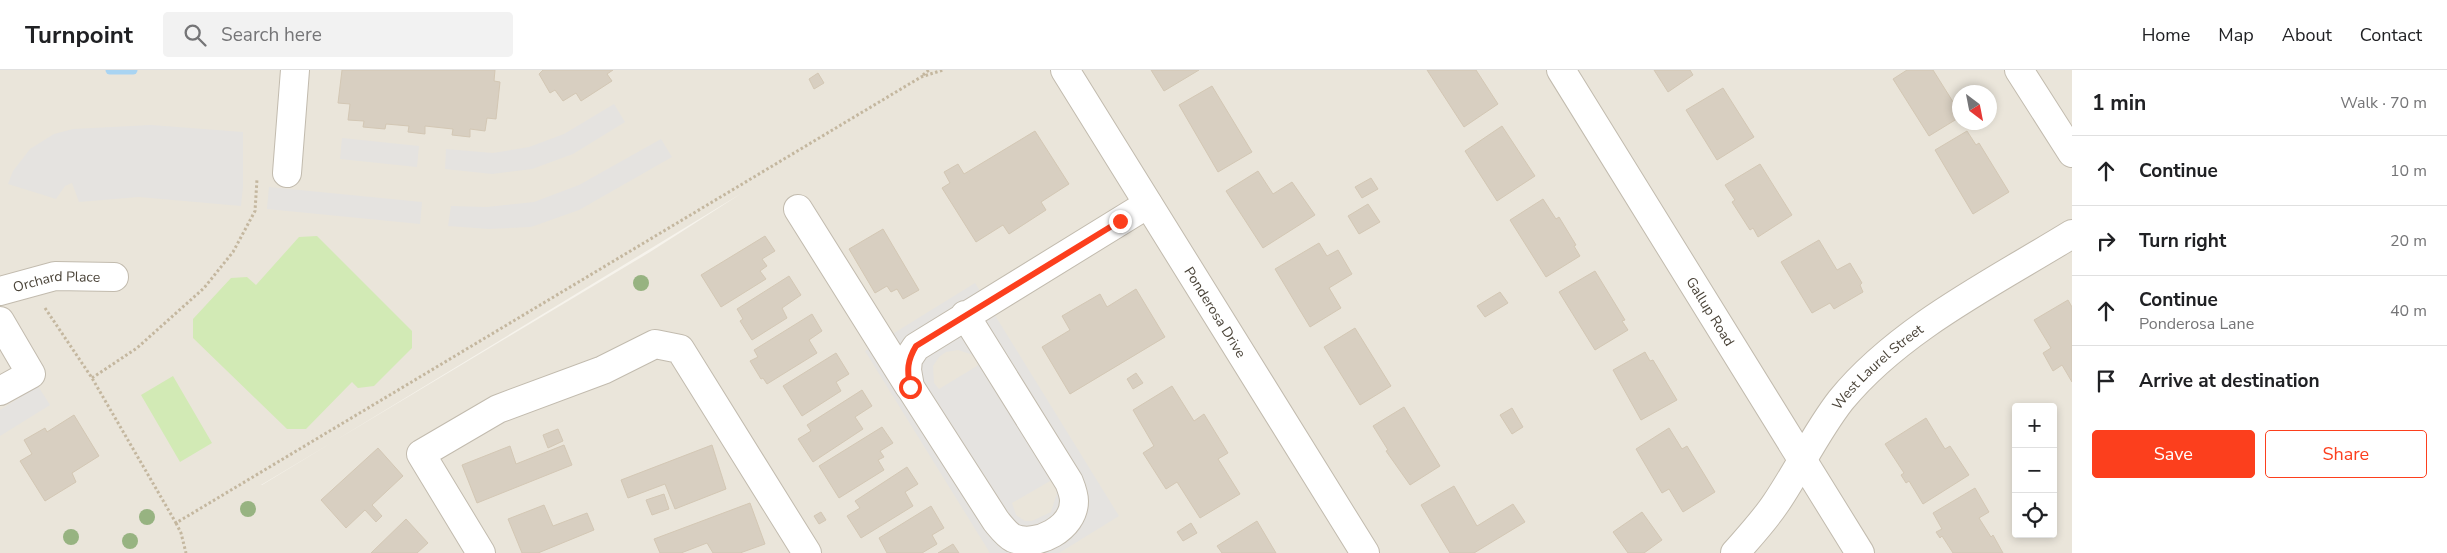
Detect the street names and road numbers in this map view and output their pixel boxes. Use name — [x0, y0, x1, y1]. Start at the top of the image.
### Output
street label: Ponderosa Drive — [1180, 263, 1250, 361]
street label: Orchard Place — [11, 267, 100, 297]
street label: Gallup Road — [1681, 274, 1739, 350]
street label: West Laurel Street — [1828, 320, 1927, 414]

